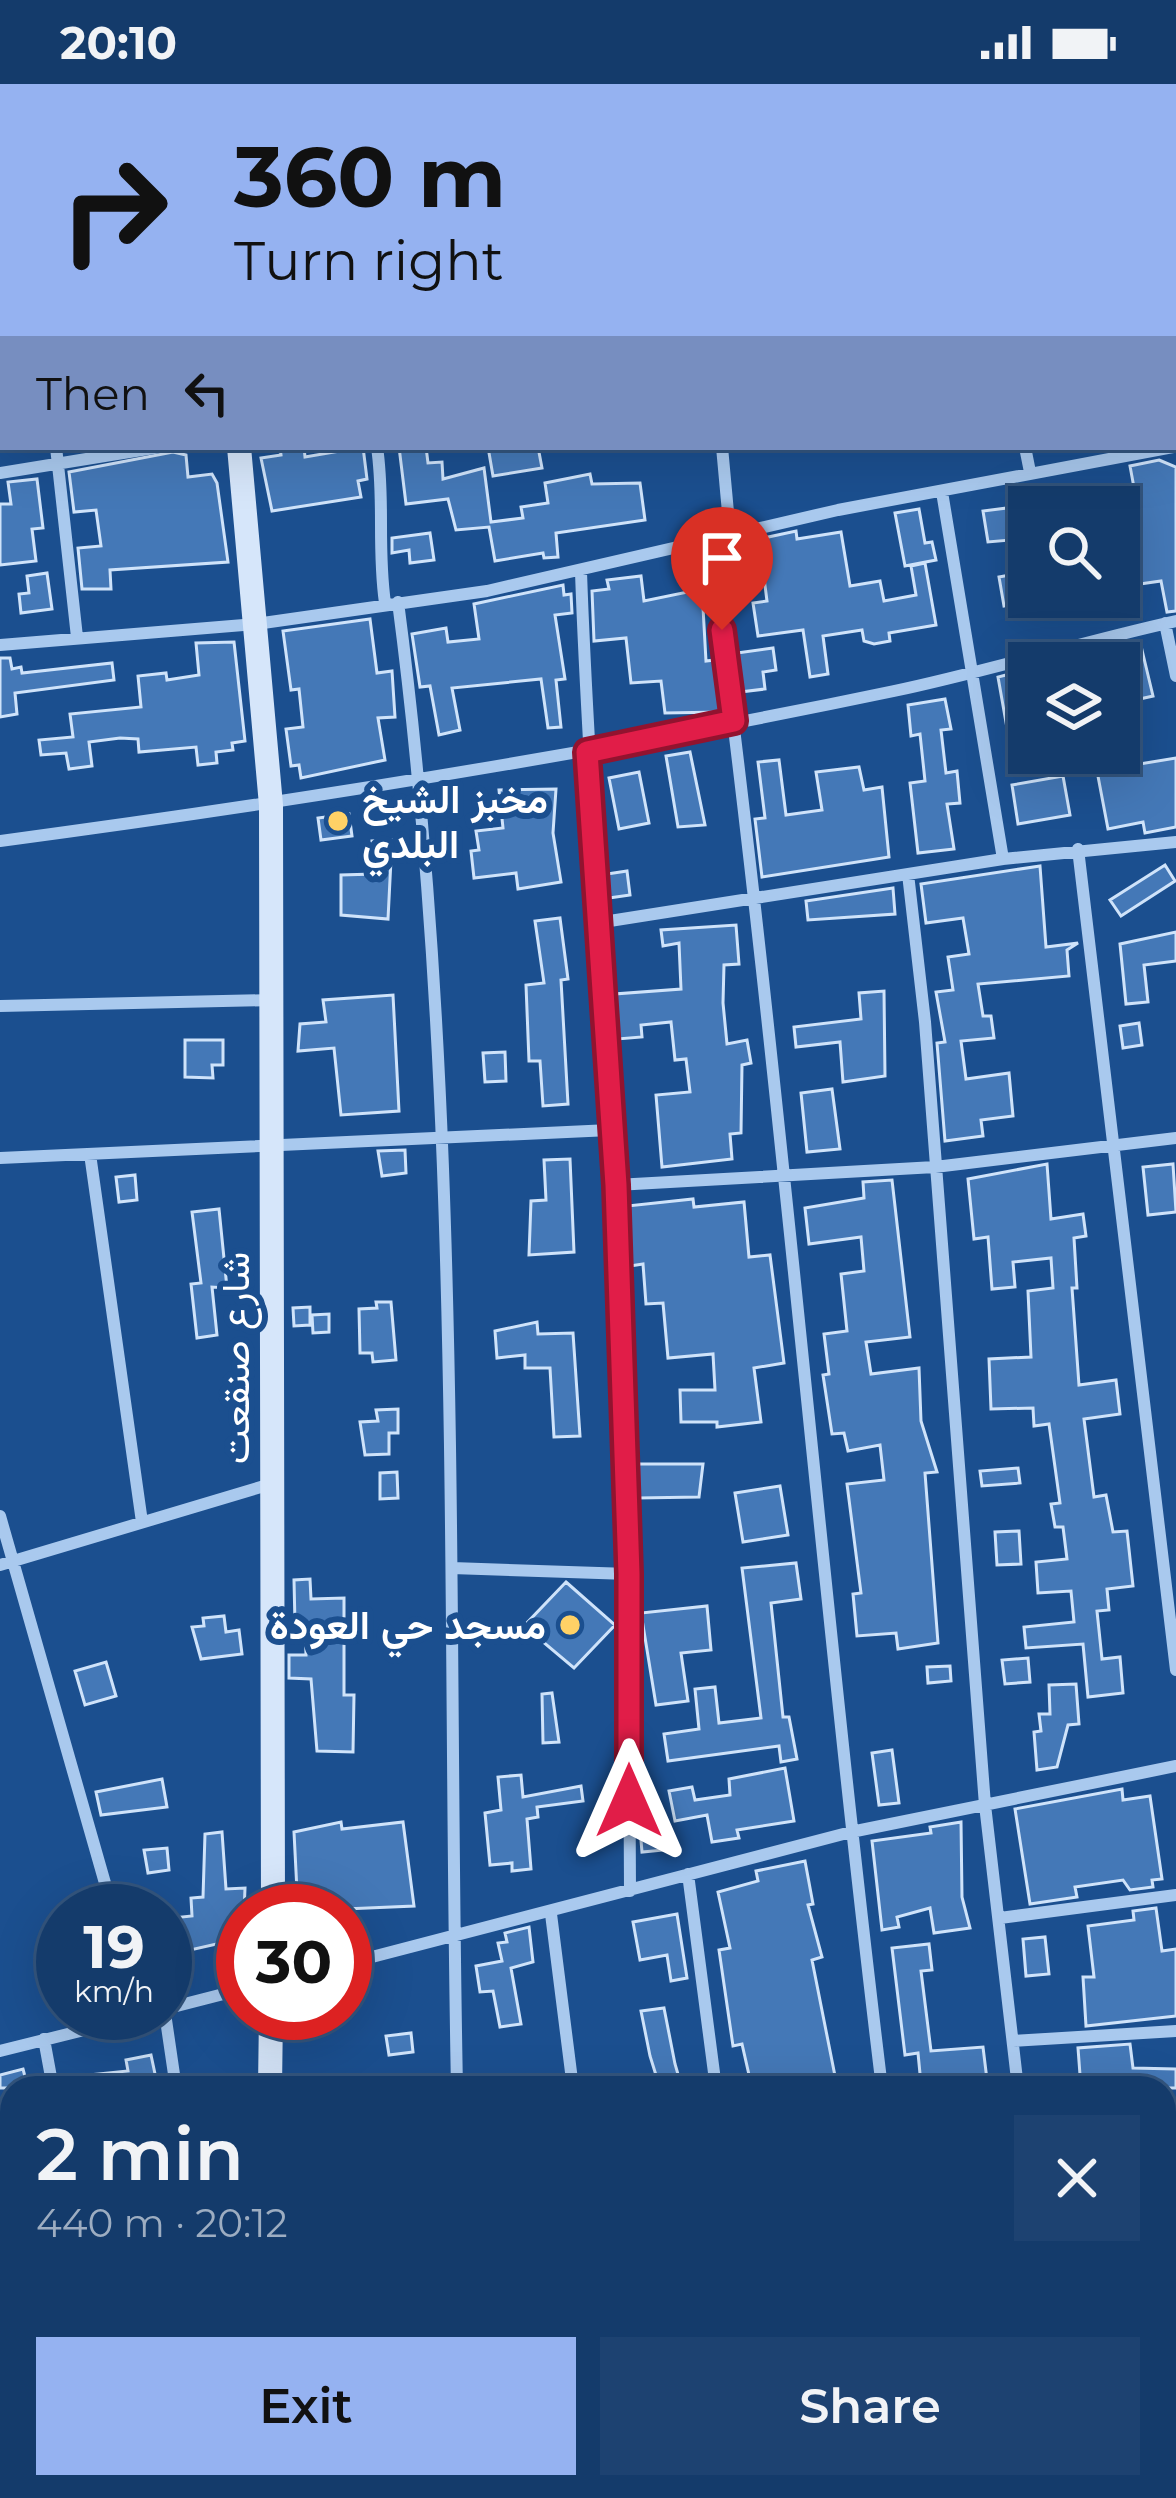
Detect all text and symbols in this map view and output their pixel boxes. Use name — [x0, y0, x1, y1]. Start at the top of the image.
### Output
text: 20:10 — [60, 15, 177, 70]
text: 360 m — [234, 126, 506, 228]
icon: right — [36, 132, 192, 288]
text: Turn right — [234, 228, 504, 294]
icon: left — [174, 360, 240, 426]
text: Then — [36, 366, 150, 421]
map controls — [1008, 486, 1140, 774]
button: search — [1008, 486, 1140, 618]
pin — [671, 507, 773, 630]
icon: arrive — [689, 525, 755, 591]
button: layers — [1008, 642, 1140, 774]
place label: مخبز الشيخ البلدي — [362, 775, 548, 877]
marker: مخبز الشيخ البلدي — [325, 808, 351, 834]
street label: شارع صنقعت — [211, 1252, 262, 1464]
place label: مسجد حي العودة — [270, 1601, 546, 1658]
marker: مسجد حي العودة — [557, 1612, 583, 1638]
position arrow — [566, 1738, 692, 1864]
speed limit sign: 30 — [216, 1884, 372, 2040]
text: 19 — [83, 1910, 145, 1983]
text: km/h — [74, 1973, 154, 2010]
text: 2 min — [36, 2110, 244, 2198]
button: close — [1014, 2115, 1140, 2241]
text: 440 m · 20:12 — [36, 2199, 288, 2247]
button: Exit — [36, 2337, 576, 2475]
button: Share — [600, 2337, 1140, 2475]

